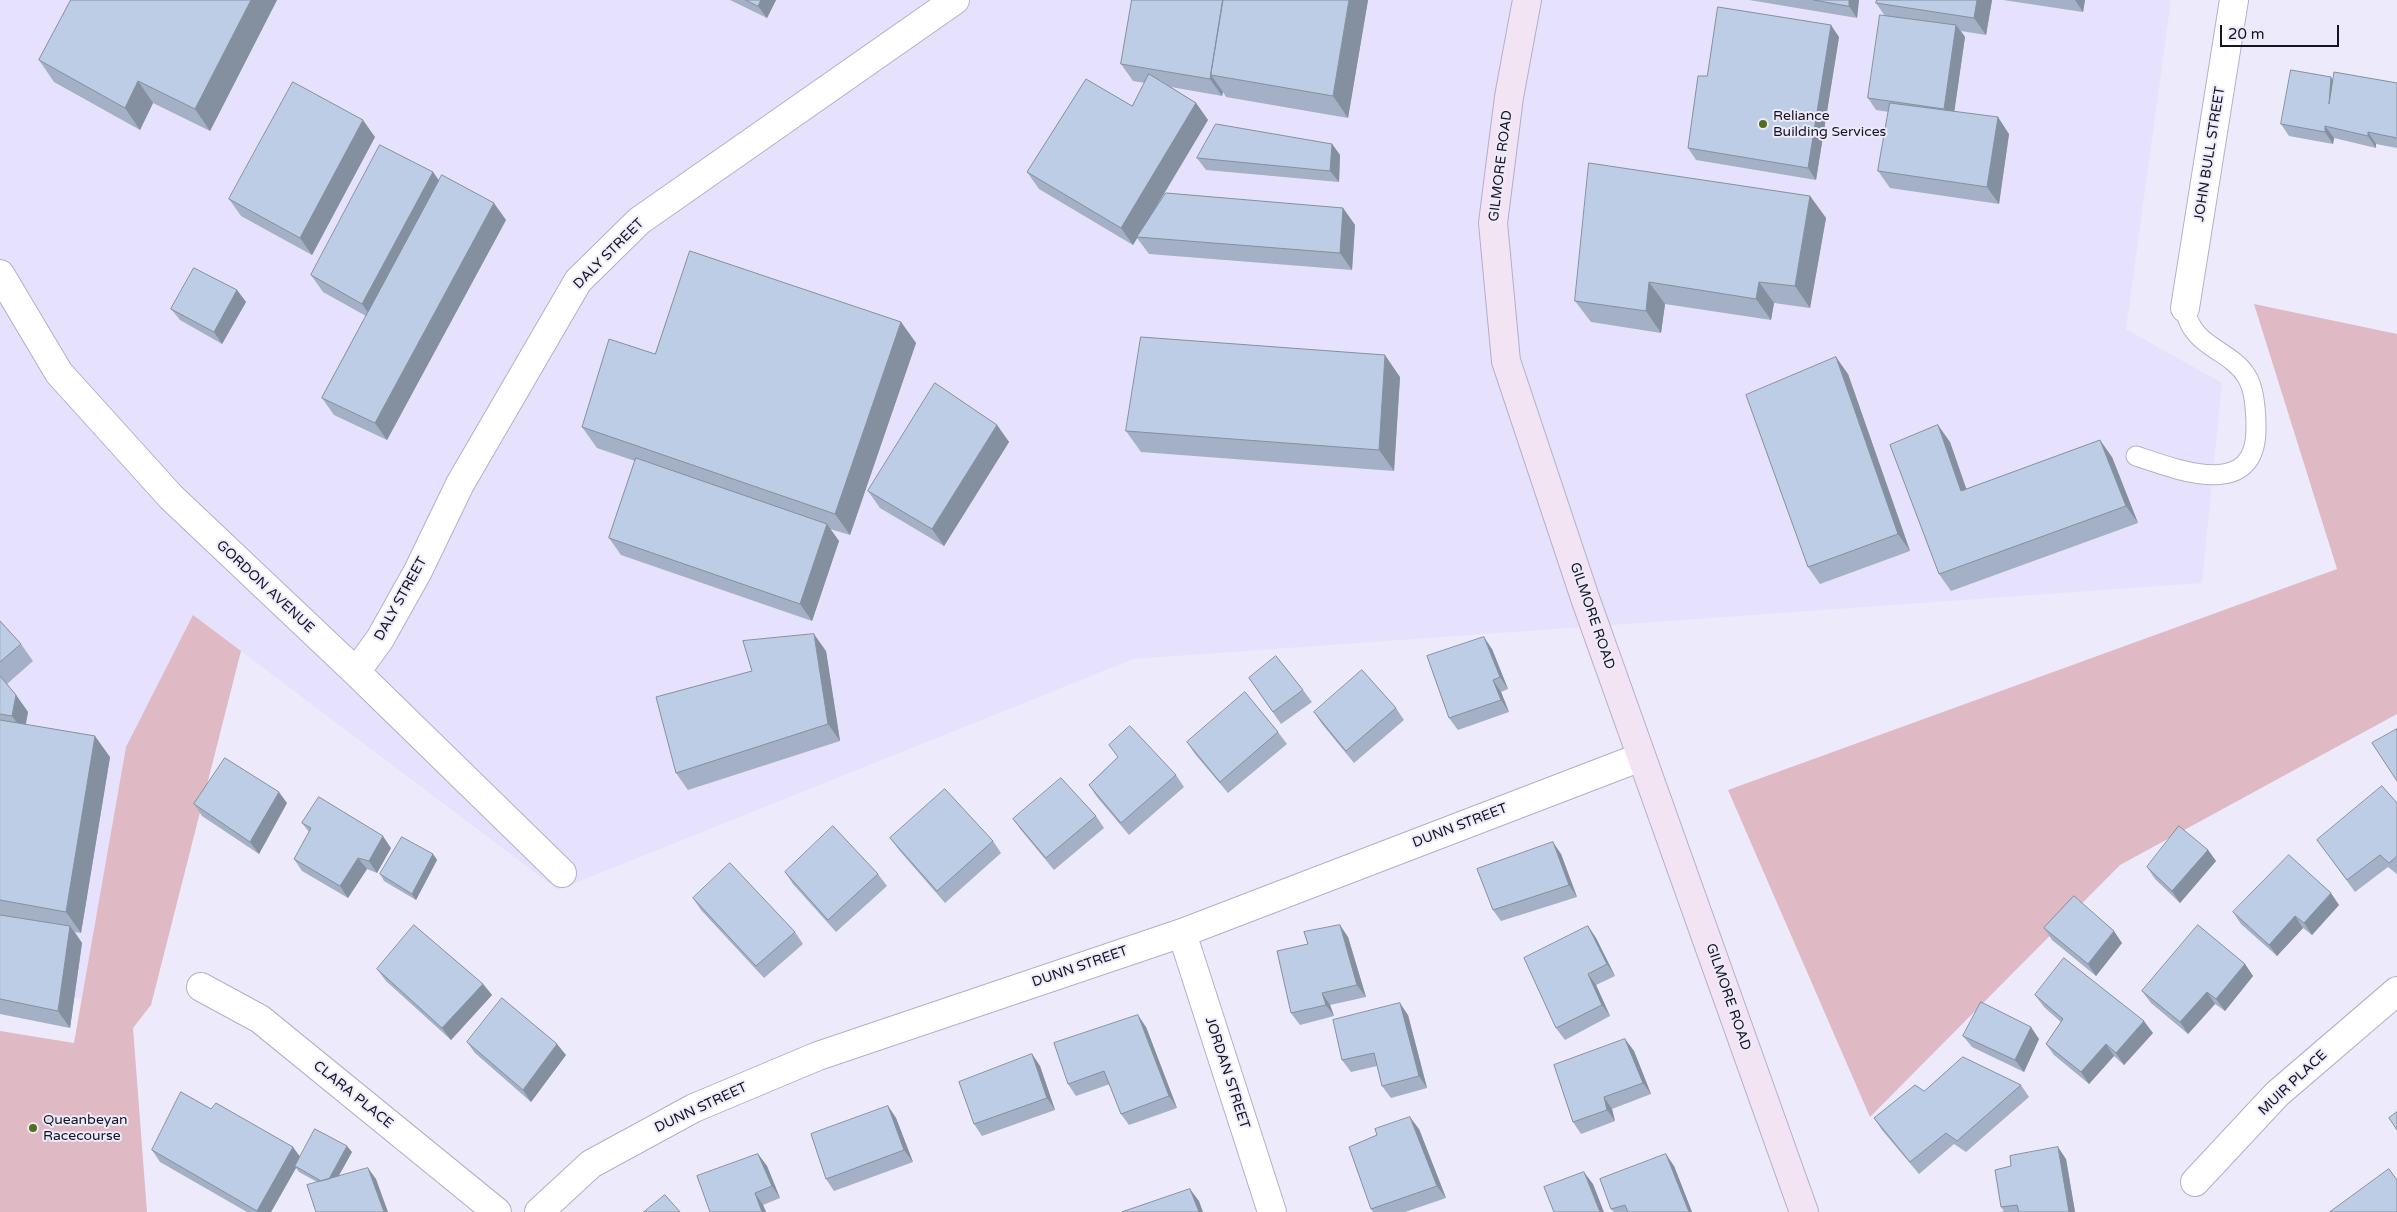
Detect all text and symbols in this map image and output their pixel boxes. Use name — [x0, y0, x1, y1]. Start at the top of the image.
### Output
scale bar — [2222, 15, 2341, 47]
text: 20 m — [2228, 25, 2265, 43]
street label: JOHN BULL STREET — [2191, 85, 2229, 223]
place label: Reliance Building Services — [1773, 108, 1886, 140]
street label: GILMORE ROAD — [1486, 109, 1516, 223]
marker: Reliance Building Services — [1757, 118, 1769, 130]
street label: DALY STREET — [570, 215, 648, 293]
street label: GORDON AVENUE — [212, 537, 318, 637]
street label: DALY STREET — [371, 554, 431, 644]
street label: GILMORE ROAD — [1566, 560, 1618, 672]
street label: DUNN STREET — [1410, 800, 1510, 852]
street label: GILMORE ROAD — [1702, 941, 1754, 1053]
street label: DUNN STREET — [1030, 943, 1130, 991]
street label: JORDAN STREET — [1201, 1015, 1253, 1131]
street label: MUIR PLACE — [2255, 1047, 2331, 1119]
street label: CLARA PLACE — [310, 1058, 396, 1132]
street label: DUNN STREET — [652, 1079, 750, 1137]
place label: Queanbeyan Racecourse — [43, 1112, 128, 1144]
marker: Queanbeyan Racecourse — [27, 1122, 39, 1134]

